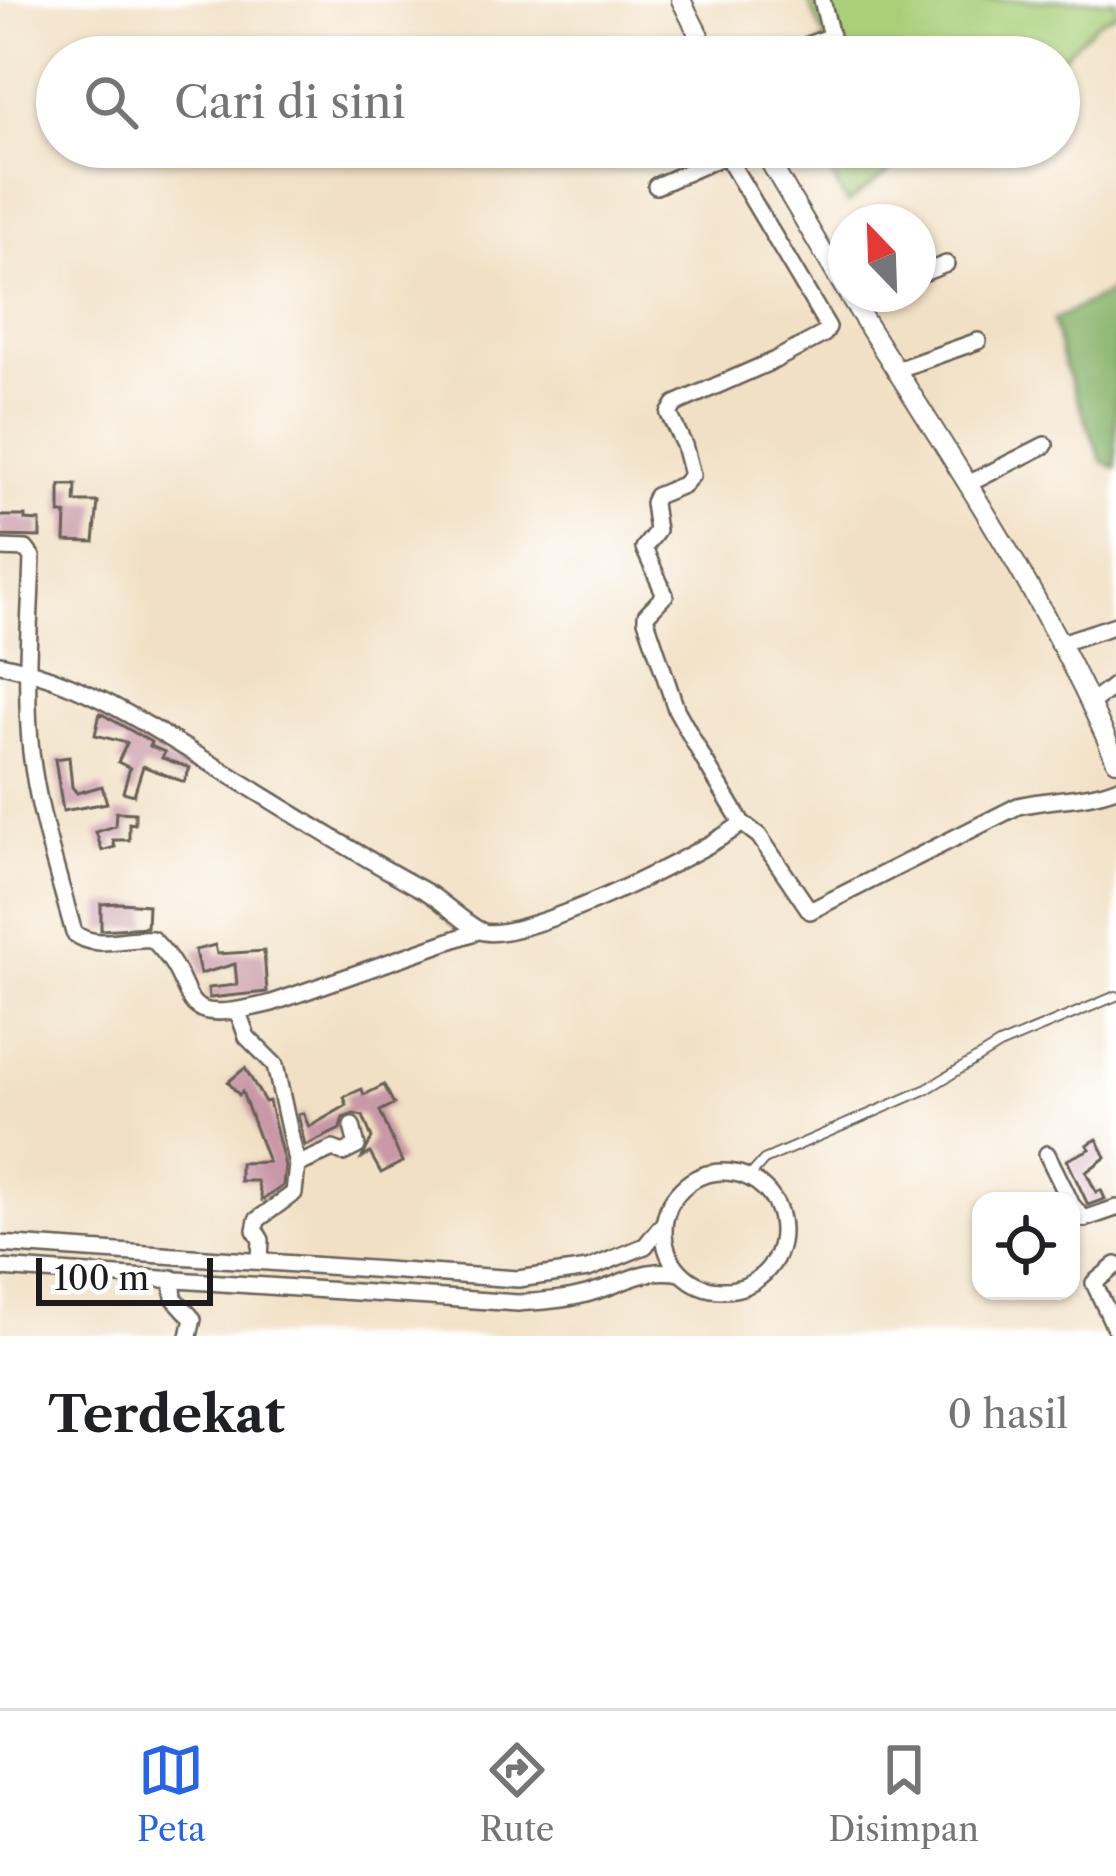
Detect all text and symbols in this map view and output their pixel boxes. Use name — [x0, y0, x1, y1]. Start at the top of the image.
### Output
search box — [36, 36, 1080, 168]
icon: search — [78, 69, 144, 135]
text: Cari di sini — [174, 74, 405, 130]
north arrow — [828, 204, 936, 312]
map controls — [972, 1192, 1080, 1300]
button: locate — [972, 1192, 1080, 1300]
scale bar — [36, 1252, 213, 1305]
text: 100 m — [54, 1258, 149, 1299]
text: Terdekat — [48, 1383, 285, 1445]
text: 0 hasil — [947, 1390, 1068, 1438]
tab: Peta — [137, 1737, 206, 1850]
tab: Rute — [480, 1737, 554, 1850]
tab: Disimpan — [829, 1737, 979, 1850]

